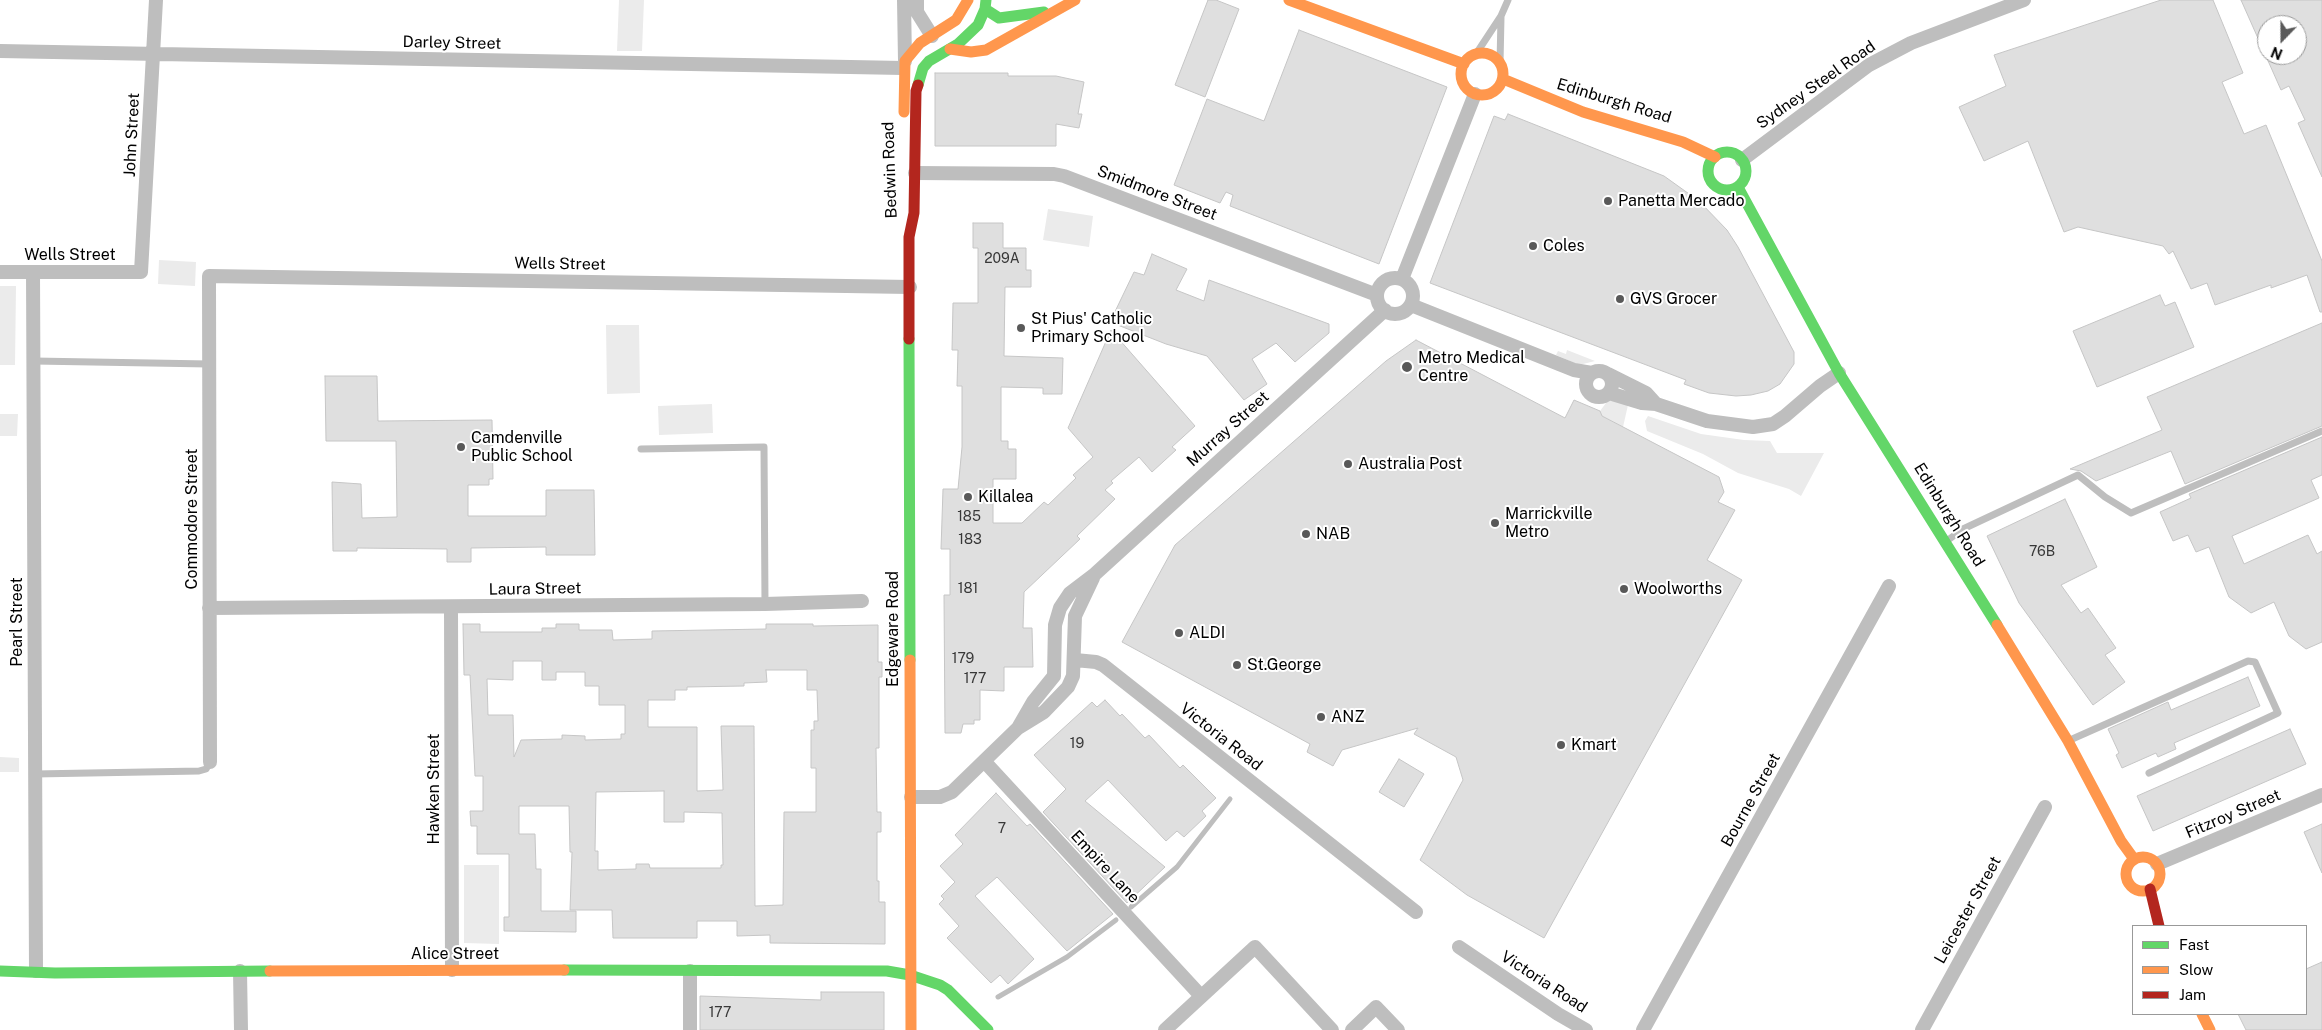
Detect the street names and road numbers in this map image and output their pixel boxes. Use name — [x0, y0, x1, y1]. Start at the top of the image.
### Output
street label: Darley Street — [402, 33, 502, 53]
street label: Sydney Steel Road — [1753, 37, 1879, 133]
street label: Edinburgh Road — [1554, 74, 1674, 128]
street label: John Street — [120, 92, 144, 178]
street label: Bedwin Road — [879, 121, 901, 219]
street label: Smidmore Street — [1094, 161, 1220, 225]
street label: Wells Street — [24, 245, 116, 265]
street label: Wells Street — [514, 254, 606, 274]
street label: Murray Street — [1183, 387, 1273, 471]
street label: Commodore Street — [182, 448, 202, 590]
street label: Edinburgh Road — [1909, 460, 1989, 570]
street label: Edgeware Road — [883, 571, 903, 687]
street label: Pearl Street — [7, 577, 27, 667]
street label: Laura Street — [489, 579, 581, 599]
street label: Victoria Road — [1176, 699, 1266, 775]
street label: Hawken Street — [424, 734, 444, 844]
street label: Bourne Street — [1717, 750, 1785, 850]
street label: Fitzroy Street — [2182, 785, 2284, 843]
street label: Empire Lane — [1066, 827, 1144, 907]
street label: Leicester Street — [1931, 853, 2005, 967]
street label: Alice Street — [411, 944, 499, 964]
street label: Victoria Road — [1497, 947, 1591, 1017]

